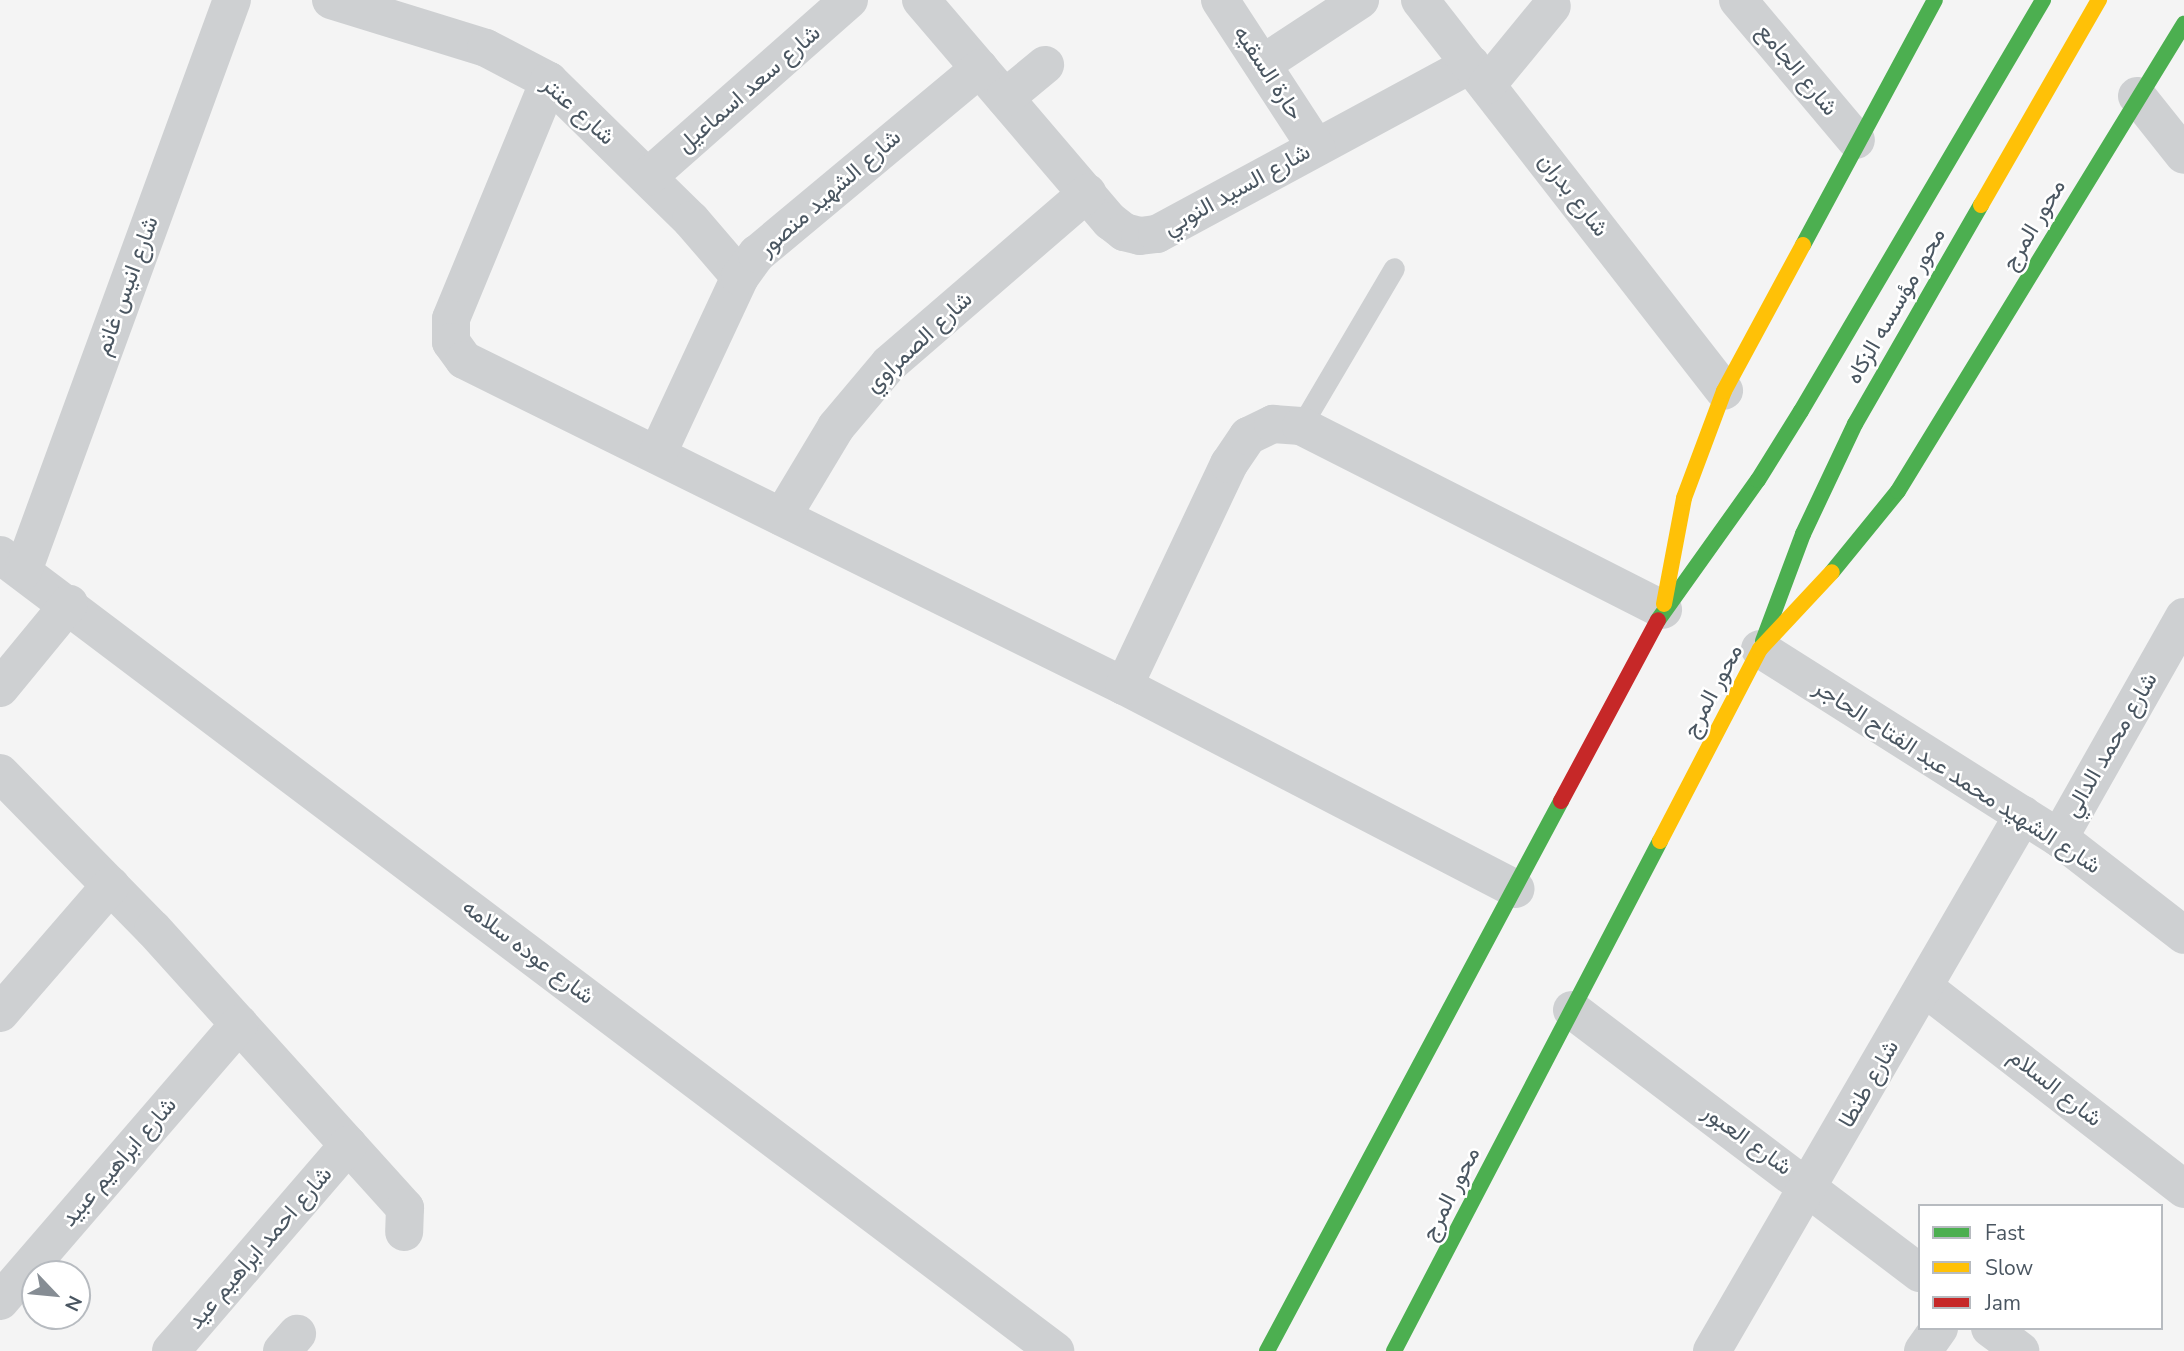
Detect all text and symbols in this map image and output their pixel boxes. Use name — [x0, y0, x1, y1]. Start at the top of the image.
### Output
street label: شارع الجامع — [1750, 18, 1844, 122]
street label: شارع سعد اسماعيل — [672, 19, 826, 159]
street label: حارة السقيه — [1227, 21, 1309, 125]
street label: شارع عنتر — [536, 71, 620, 151]
street label: شارع الشهيد منصور — [753, 124, 907, 262]
street label: شارع السيد النوبي — [1159, 138, 1315, 242]
street label: شارع بدران — [1532, 148, 1614, 242]
street label: محور المرج — [1996, 174, 2072, 276]
street label: شارع انيس غانم — [89, 213, 165, 359]
street label: محور مؤسسه الزكاه — [1840, 223, 1952, 389]
street label: شارع الصمراوي — [860, 285, 978, 399]
street label: محور المرج — [1677, 640, 1749, 742]
street label: شارع محمد الدالي — [2058, 668, 2164, 822]
street label: شارع الشهيد محمد عبد الفتاح الحاجر — [1808, 674, 2106, 880]
street label: شارع عوده سلامه — [457, 893, 599, 1011]
street label: شارع طنطا — [1833, 1035, 1905, 1133]
street label: شارع السلام — [2003, 1043, 2107, 1133]
street label: شارع ابراهيم عبيد — [55, 1092, 183, 1232]
street label: شارع العبور — [1697, 1098, 1797, 1182]
street label: محور المرج — [1416, 1143, 1486, 1245]
street label: شارع احمد ابراهيم عيد — [182, 1161, 338, 1335]
legend — [1918, 1204, 2163, 1330]
text: Fast — [1985, 1219, 2025, 1247]
text: Slow — [1985, 1254, 2033, 1282]
north arrow — [21, 1260, 91, 1330]
text: Jam — [1985, 1289, 2021, 1317]
text: N — [58, 1291, 88, 1315]

